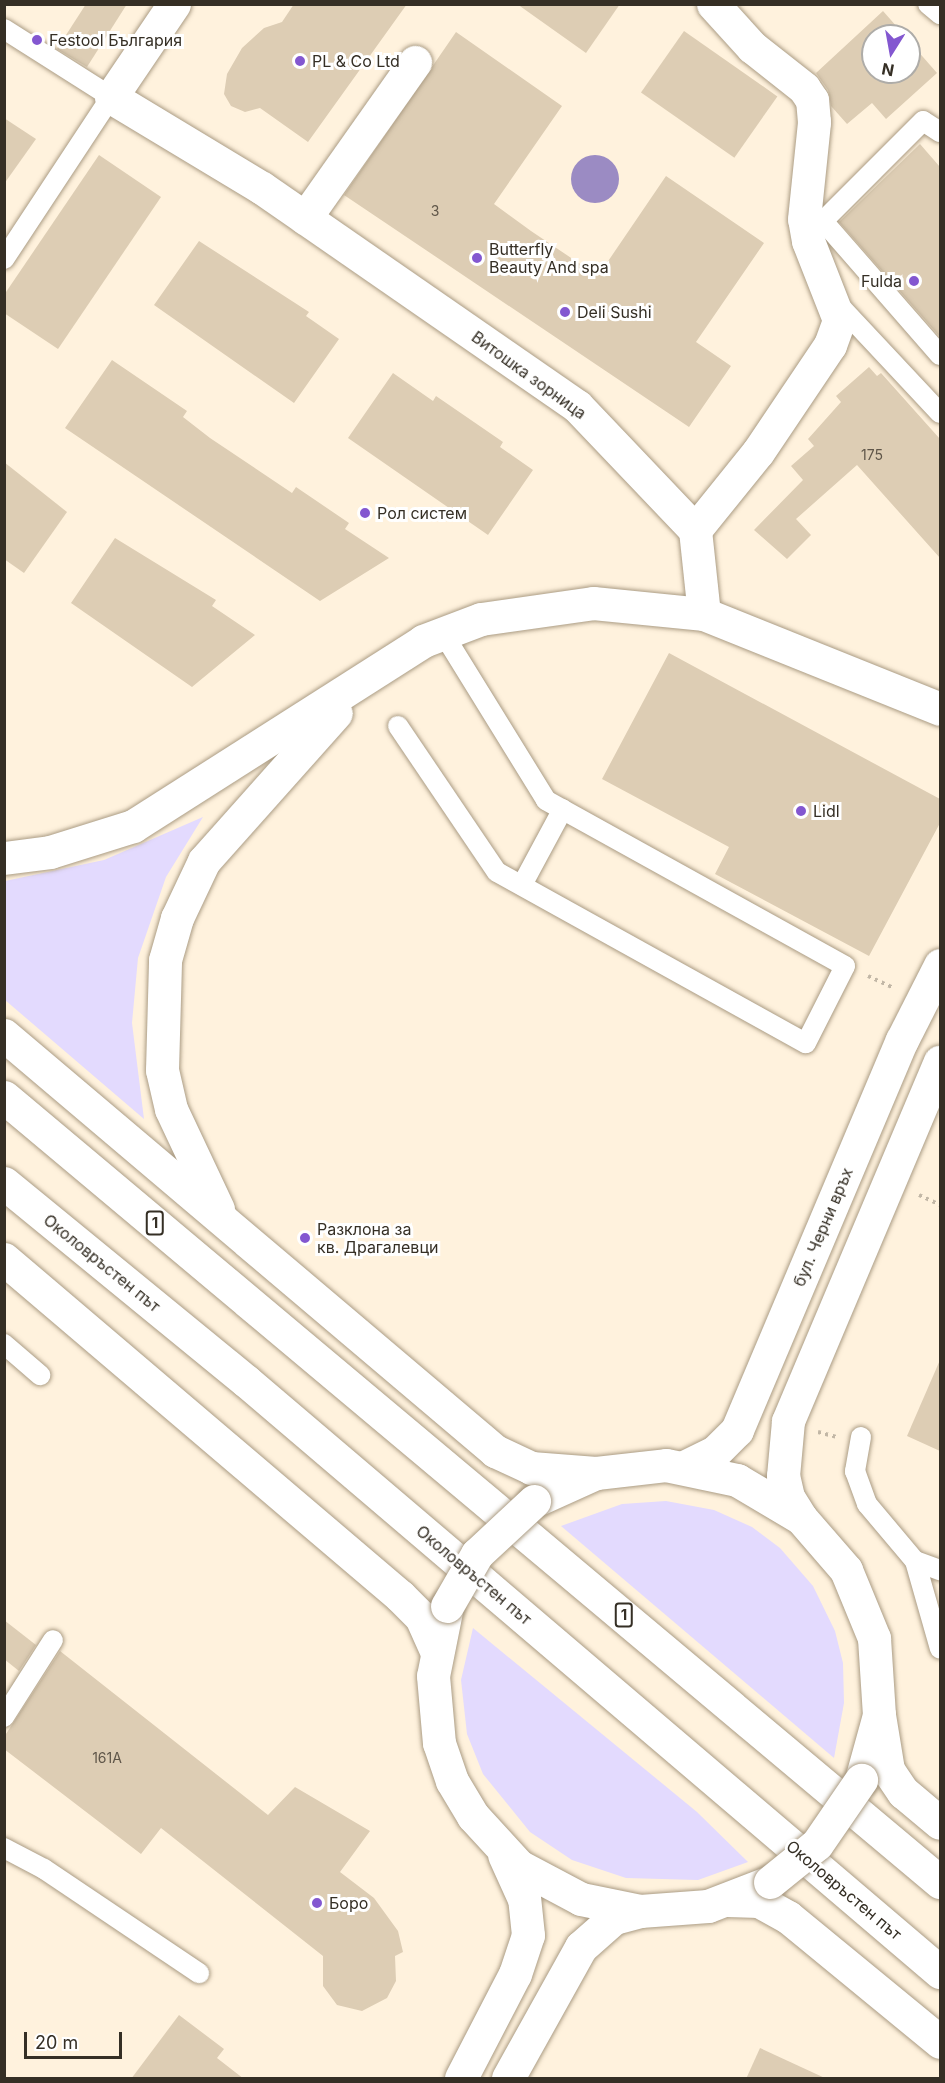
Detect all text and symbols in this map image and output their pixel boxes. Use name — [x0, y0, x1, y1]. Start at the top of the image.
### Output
north arrow — [861, 24, 921, 84]
place label: Festool България — [49, 30, 182, 50]
marker: Festool България — [30, 33, 44, 47]
place label: PL & Co Ltd — [312, 51, 400, 71]
marker: PL & Co Ltd — [293, 54, 307, 68]
text: N — [880, 59, 896, 81]
house number: 3 — [431, 203, 439, 219]
place label: Butterfly Beauty And spa — [489, 239, 609, 277]
marker: Butterfly Beauty And spa — [470, 251, 484, 265]
place label: Fulda — [861, 271, 902, 291]
marker: Fulda — [907, 274, 921, 288]
place label: Deli Sushi — [577, 302, 652, 322]
marker: Deli Sushi — [558, 305, 572, 319]
street label: Витошка зорница — [468, 327, 590, 423]
house number: 175 — [861, 447, 883, 463]
place label: Рол систем — [377, 503, 467, 523]
marker: Рол систем — [358, 506, 372, 520]
place label: Lidl — [813, 801, 840, 821]
marker: Lidl — [794, 804, 808, 818]
street label: бул. Черни връх — [789, 1165, 857, 1289]
street label: Околовръстен път — [40, 1210, 164, 1316]
road number: 1 — [144, 1211, 166, 1235]
place label: Разклона за кв. Драгалевци — [317, 1219, 438, 1257]
marker: Разклона за кв. Драгалевци — [298, 1231, 312, 1245]
street label: Околовръстен път — [412, 1521, 536, 1629]
road number: 1 — [614, 1603, 634, 1627]
house number: 161А — [92, 1750, 122, 1766]
street label: Околовръстен път — [782, 1836, 906, 1944]
place label: Боро — [329, 1893, 368, 1913]
marker: Боро — [310, 1896, 324, 1910]
scale bar — [27, 2020, 124, 2058]
text: 20 m — [35, 2032, 78, 2053]

